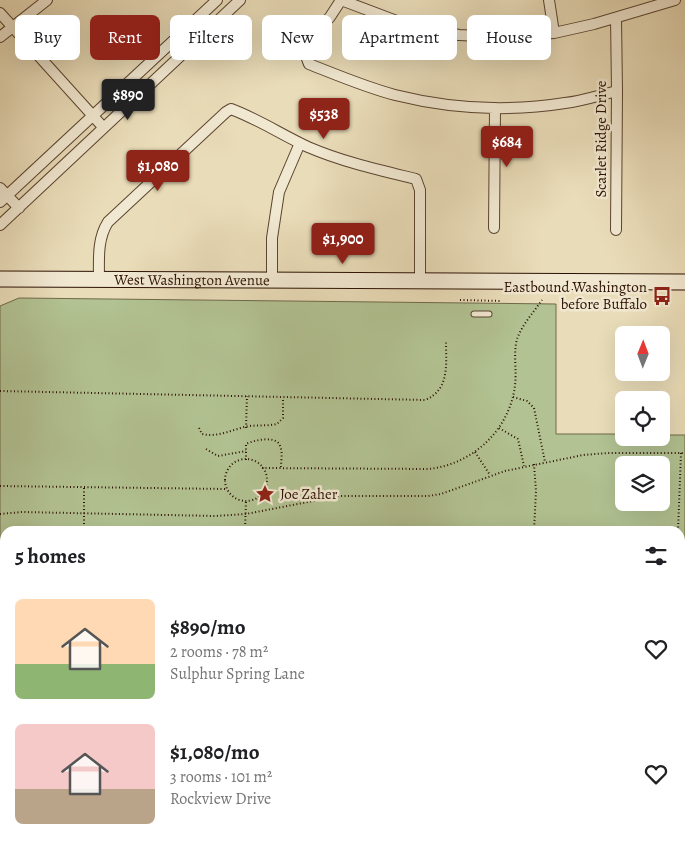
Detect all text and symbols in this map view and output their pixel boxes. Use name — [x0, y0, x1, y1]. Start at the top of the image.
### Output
chip: Buy — [15, 15, 80, 60]
chip: Rent — [90, 15, 160, 60]
chip: Filters — [170, 15, 252, 60]
chip: New — [262, 15, 332, 60]
chip: Apartment — [342, 15, 457, 60]
chip: House — [467, 15, 551, 60]
pin: $890 — [98, 78, 158, 121]
street label: Scarlet Ridge Drive — [591, 80, 611, 198]
text: $890 — [113, 84, 143, 106]
pin: $538 — [294, 98, 354, 140]
text: $538 — [310, 103, 338, 125]
pin: $684 — [477, 126, 537, 168]
text: $684 — [492, 131, 522, 153]
pin: $1,080 — [117, 150, 199, 192]
text: $1,080 — [137, 155, 179, 177]
pin: $1,900 — [302, 222, 384, 265]
text: $1,900 — [323, 228, 364, 250]
street label: West Washington Avenue — [113, 269, 270, 290]
place label: Eastbound Washington before Buffalo — [504, 277, 647, 314]
bus stop icon: Eastbound Washington before Buffalo — [651, 285, 673, 307]
north arrow — [615, 326, 670, 381]
map controls — [615, 326, 670, 511]
button: locate — [615, 391, 670, 446]
button: layers — [615, 456, 670, 511]
place icon: Joe Zaher — [254, 483, 276, 505]
place label: Joe Zaher — [280, 484, 338, 504]
text: 5 homes — [15, 542, 86, 570]
icon: filters — [642, 542, 670, 570]
text: $890/mo — [170, 613, 246, 641]
icon: home — [55, 619, 115, 679]
icon: heart — [642, 635, 670, 663]
text: 2 rooms · 78 m² — [170, 641, 268, 663]
text: Sulphur Spring Lane — [170, 663, 305, 685]
text: $1,080/mo — [170, 738, 260, 766]
icon: home — [55, 744, 115, 804]
icon: heart — [642, 760, 670, 788]
text: 3 rooms · 101 m² — [170, 766, 272, 788]
text: Rockview Drive — [170, 788, 271, 810]

